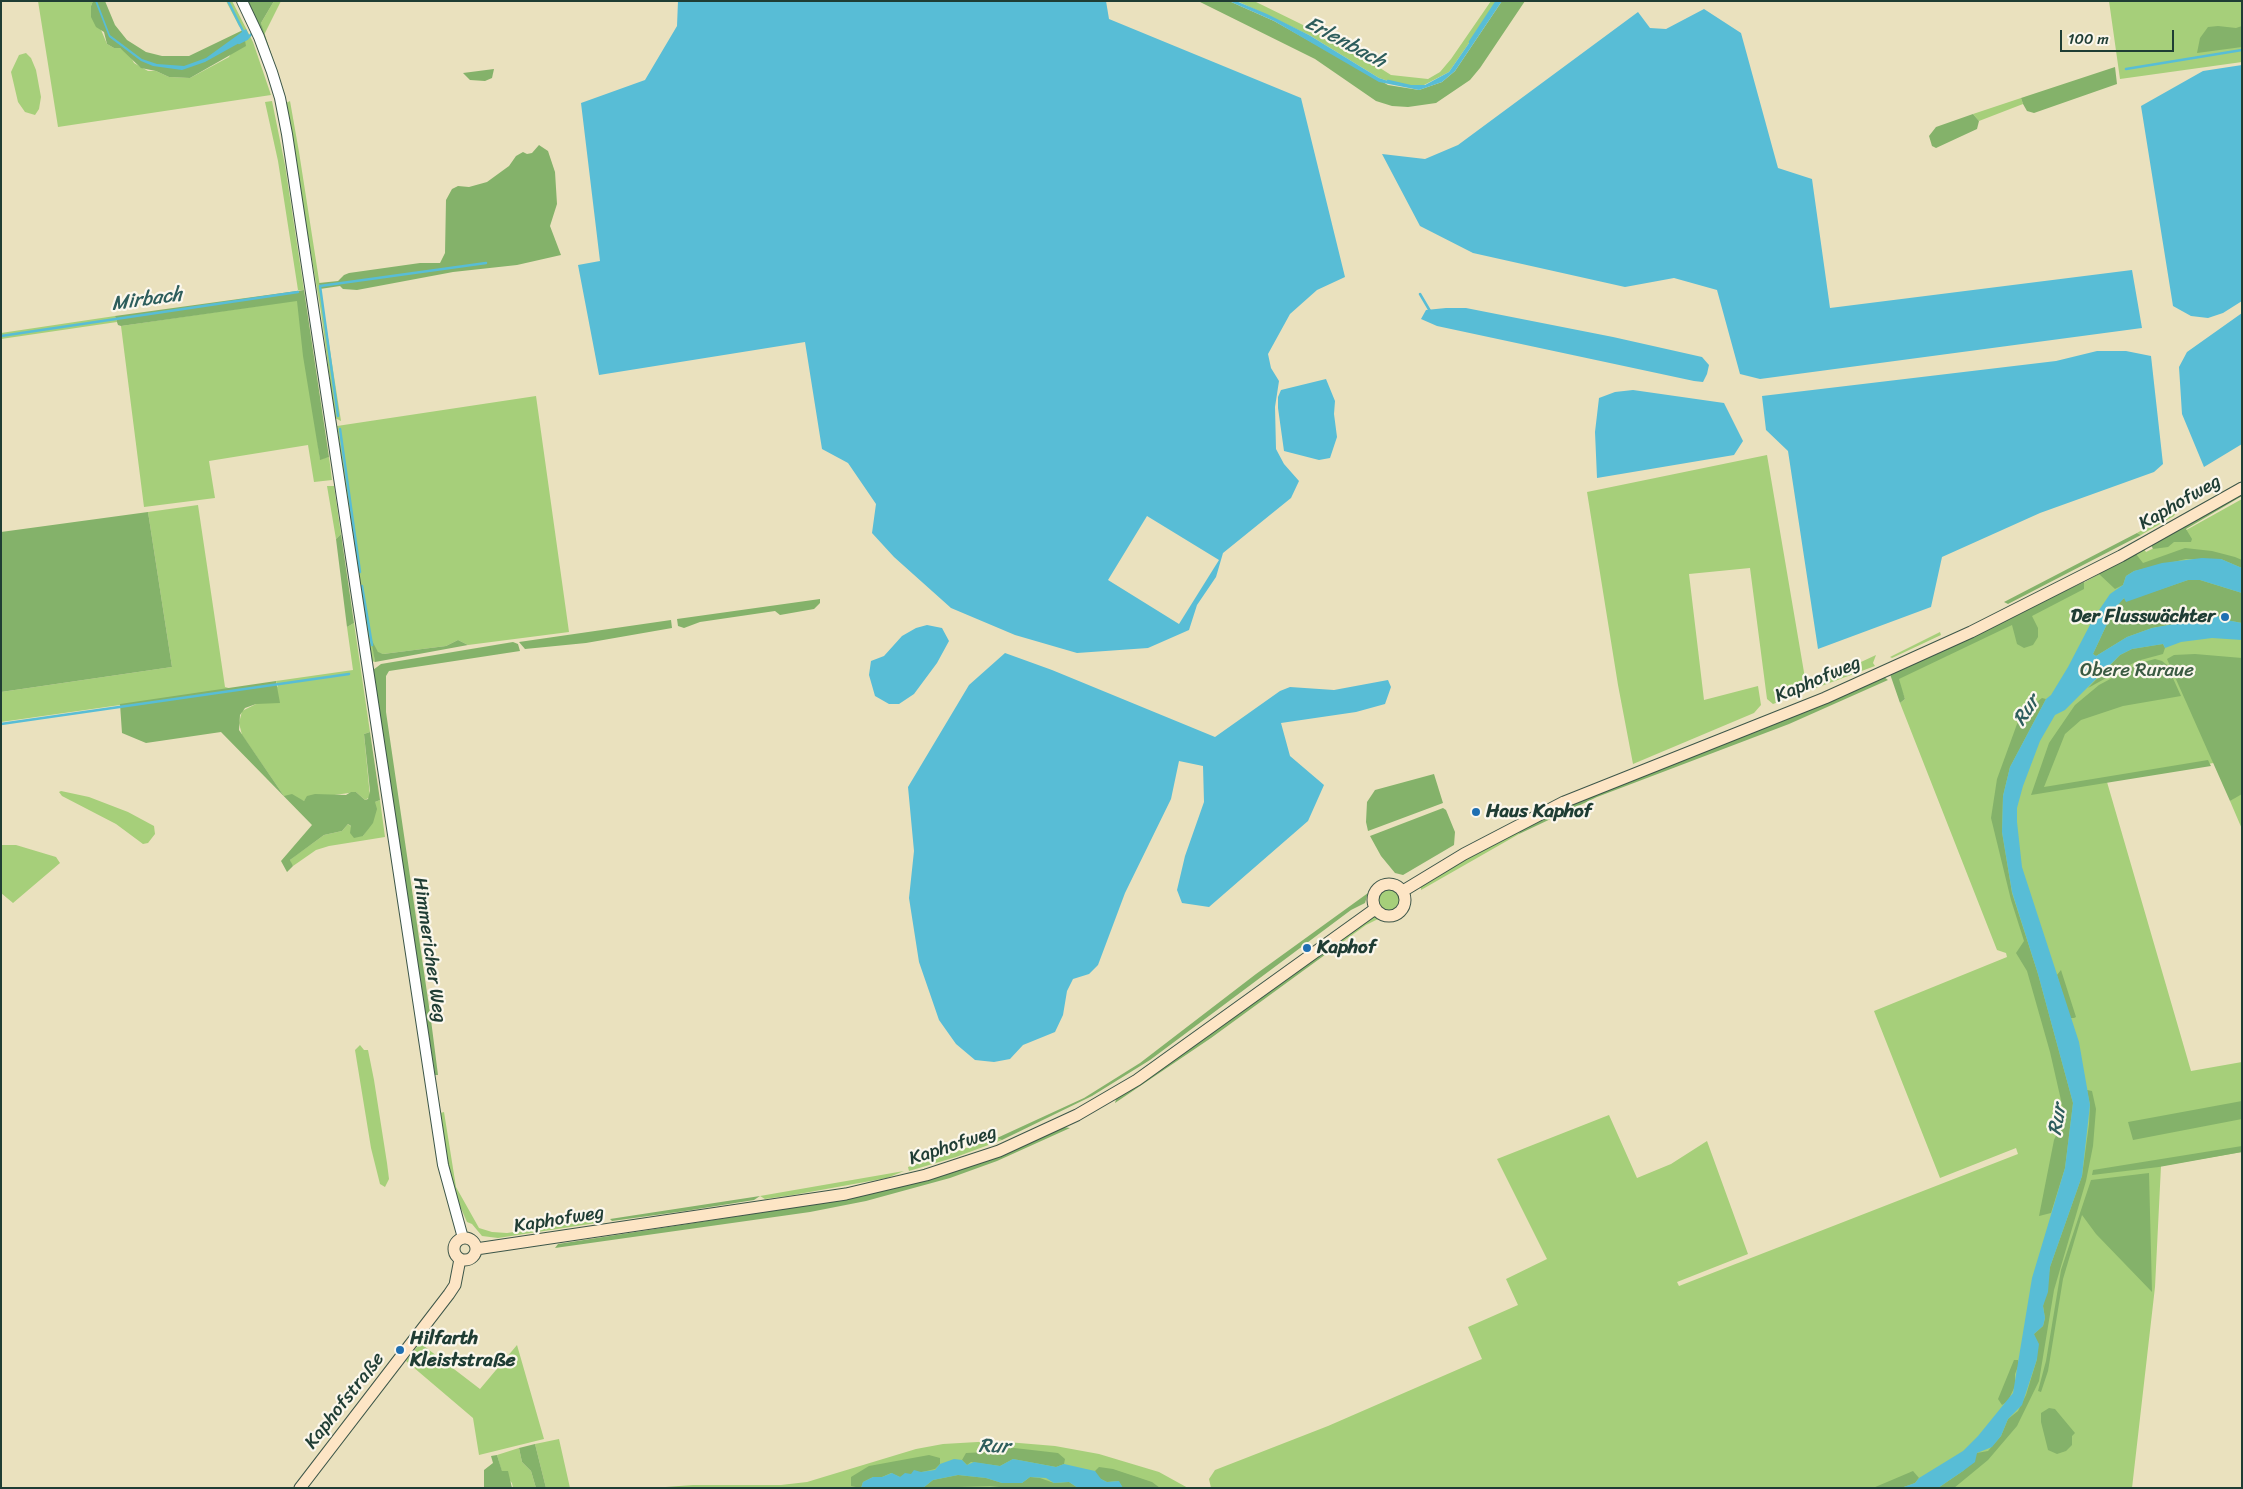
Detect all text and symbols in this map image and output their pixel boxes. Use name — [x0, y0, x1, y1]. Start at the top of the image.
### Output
water label: Erlenbach — [1301, 12, 1389, 74]
scale bar — [2063, 20, 2177, 52]
text: 100 m — [2068, 26, 2109, 52]
water label: Mirbach — [110, 283, 184, 317]
street label: Kaphofweg — [2135, 470, 2225, 536]
place label: Der Flusswächter — [2071, 606, 2215, 628]
marker: Der Flusswächter — [2219, 611, 2231, 623]
street label: Kaphofweg — [1772, 652, 1864, 708]
park label: Obere Ruraue — [2080, 660, 2194, 682]
water label: Rur — [2008, 691, 2046, 731]
place label: Haus Kaphof — [1486, 801, 1592, 823]
marker: Haus Kaphof — [1470, 806, 1482, 818]
street label: Himmericher Weg — [408, 876, 450, 1024]
place label: Kaphof — [1317, 937, 1376, 959]
marker: Kaphof — [1301, 942, 1313, 954]
water label: Rur — [2044, 1103, 2072, 1137]
street label: Kaphofweg — [906, 1121, 1000, 1171]
street label: Kaphofweg — [512, 1202, 606, 1238]
place label: Hilfarth Kleiststraße — [410, 1328, 516, 1372]
marker: Hilfarth Kleiststraße — [394, 1344, 406, 1356]
street label: Kaphofstraße — [300, 1348, 390, 1454]
water label: Rur — [978, 1435, 1010, 1459]

